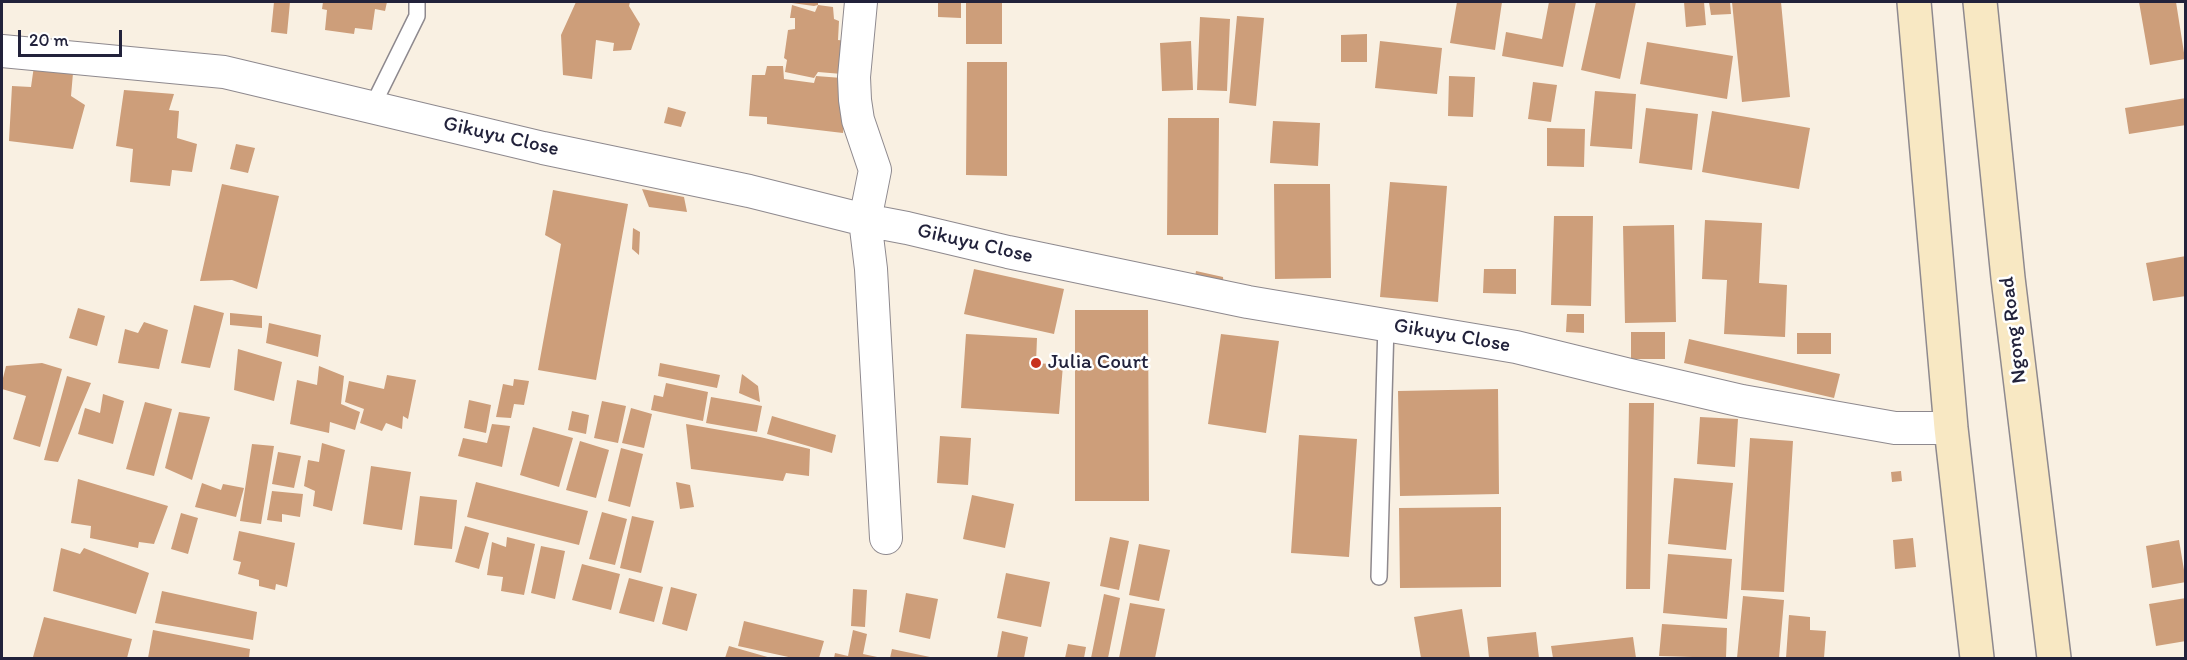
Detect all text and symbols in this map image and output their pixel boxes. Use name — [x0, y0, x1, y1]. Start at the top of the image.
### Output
scale bar — [21, 18, 124, 56]
text: 20 m — [29, 29, 69, 51]
street label: Gikuyu Close — [441, 111, 561, 163]
street label: Gikuyu Close — [915, 218, 1035, 270]
street label: Ngong Road — [1995, 275, 2033, 385]
street label: Gikuyu Close — [1392, 313, 1512, 359]
place label: Julia Court — [1048, 350, 1149, 376]
marker: Julia Court — [1029, 356, 1043, 370]

